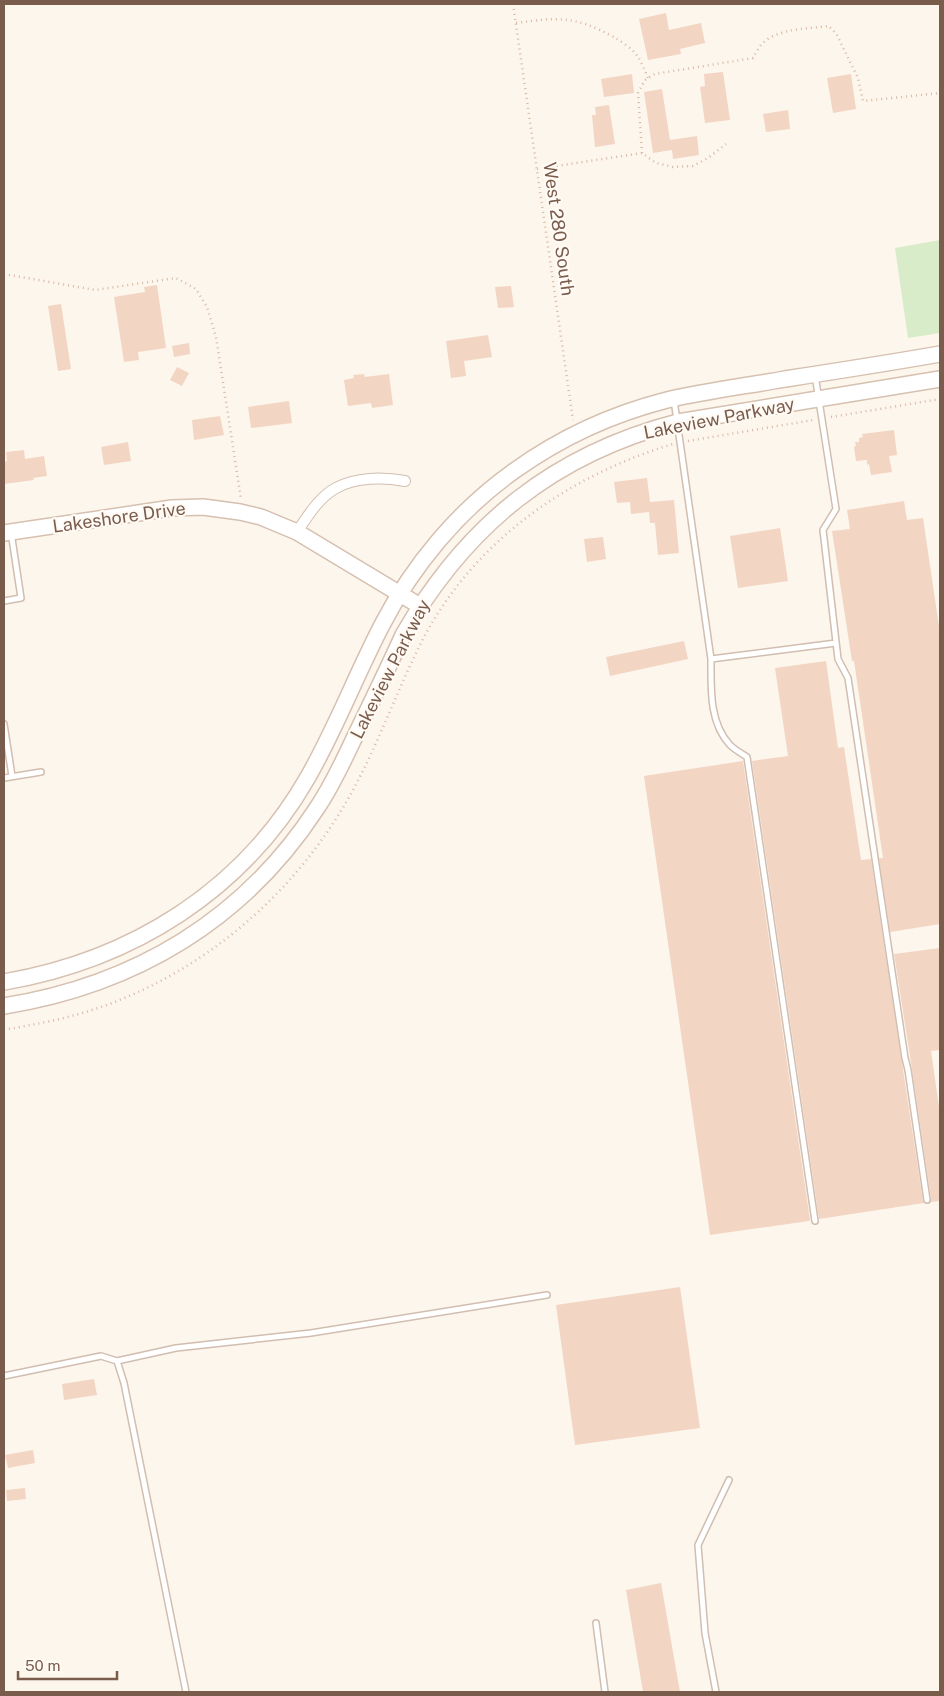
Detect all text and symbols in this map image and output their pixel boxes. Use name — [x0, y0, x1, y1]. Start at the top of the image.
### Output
street label: West 280 South — [539, 161, 579, 297]
street label: Lakeview Parkway — [642, 393, 797, 443]
street label: Lakeshore Drive — [51, 497, 187, 537]
street label: Lakeview Parkway — [346, 596, 434, 742]
scale bar — [18, 1648, 116, 1680]
text: 50 m — [25, 1657, 60, 1674]

